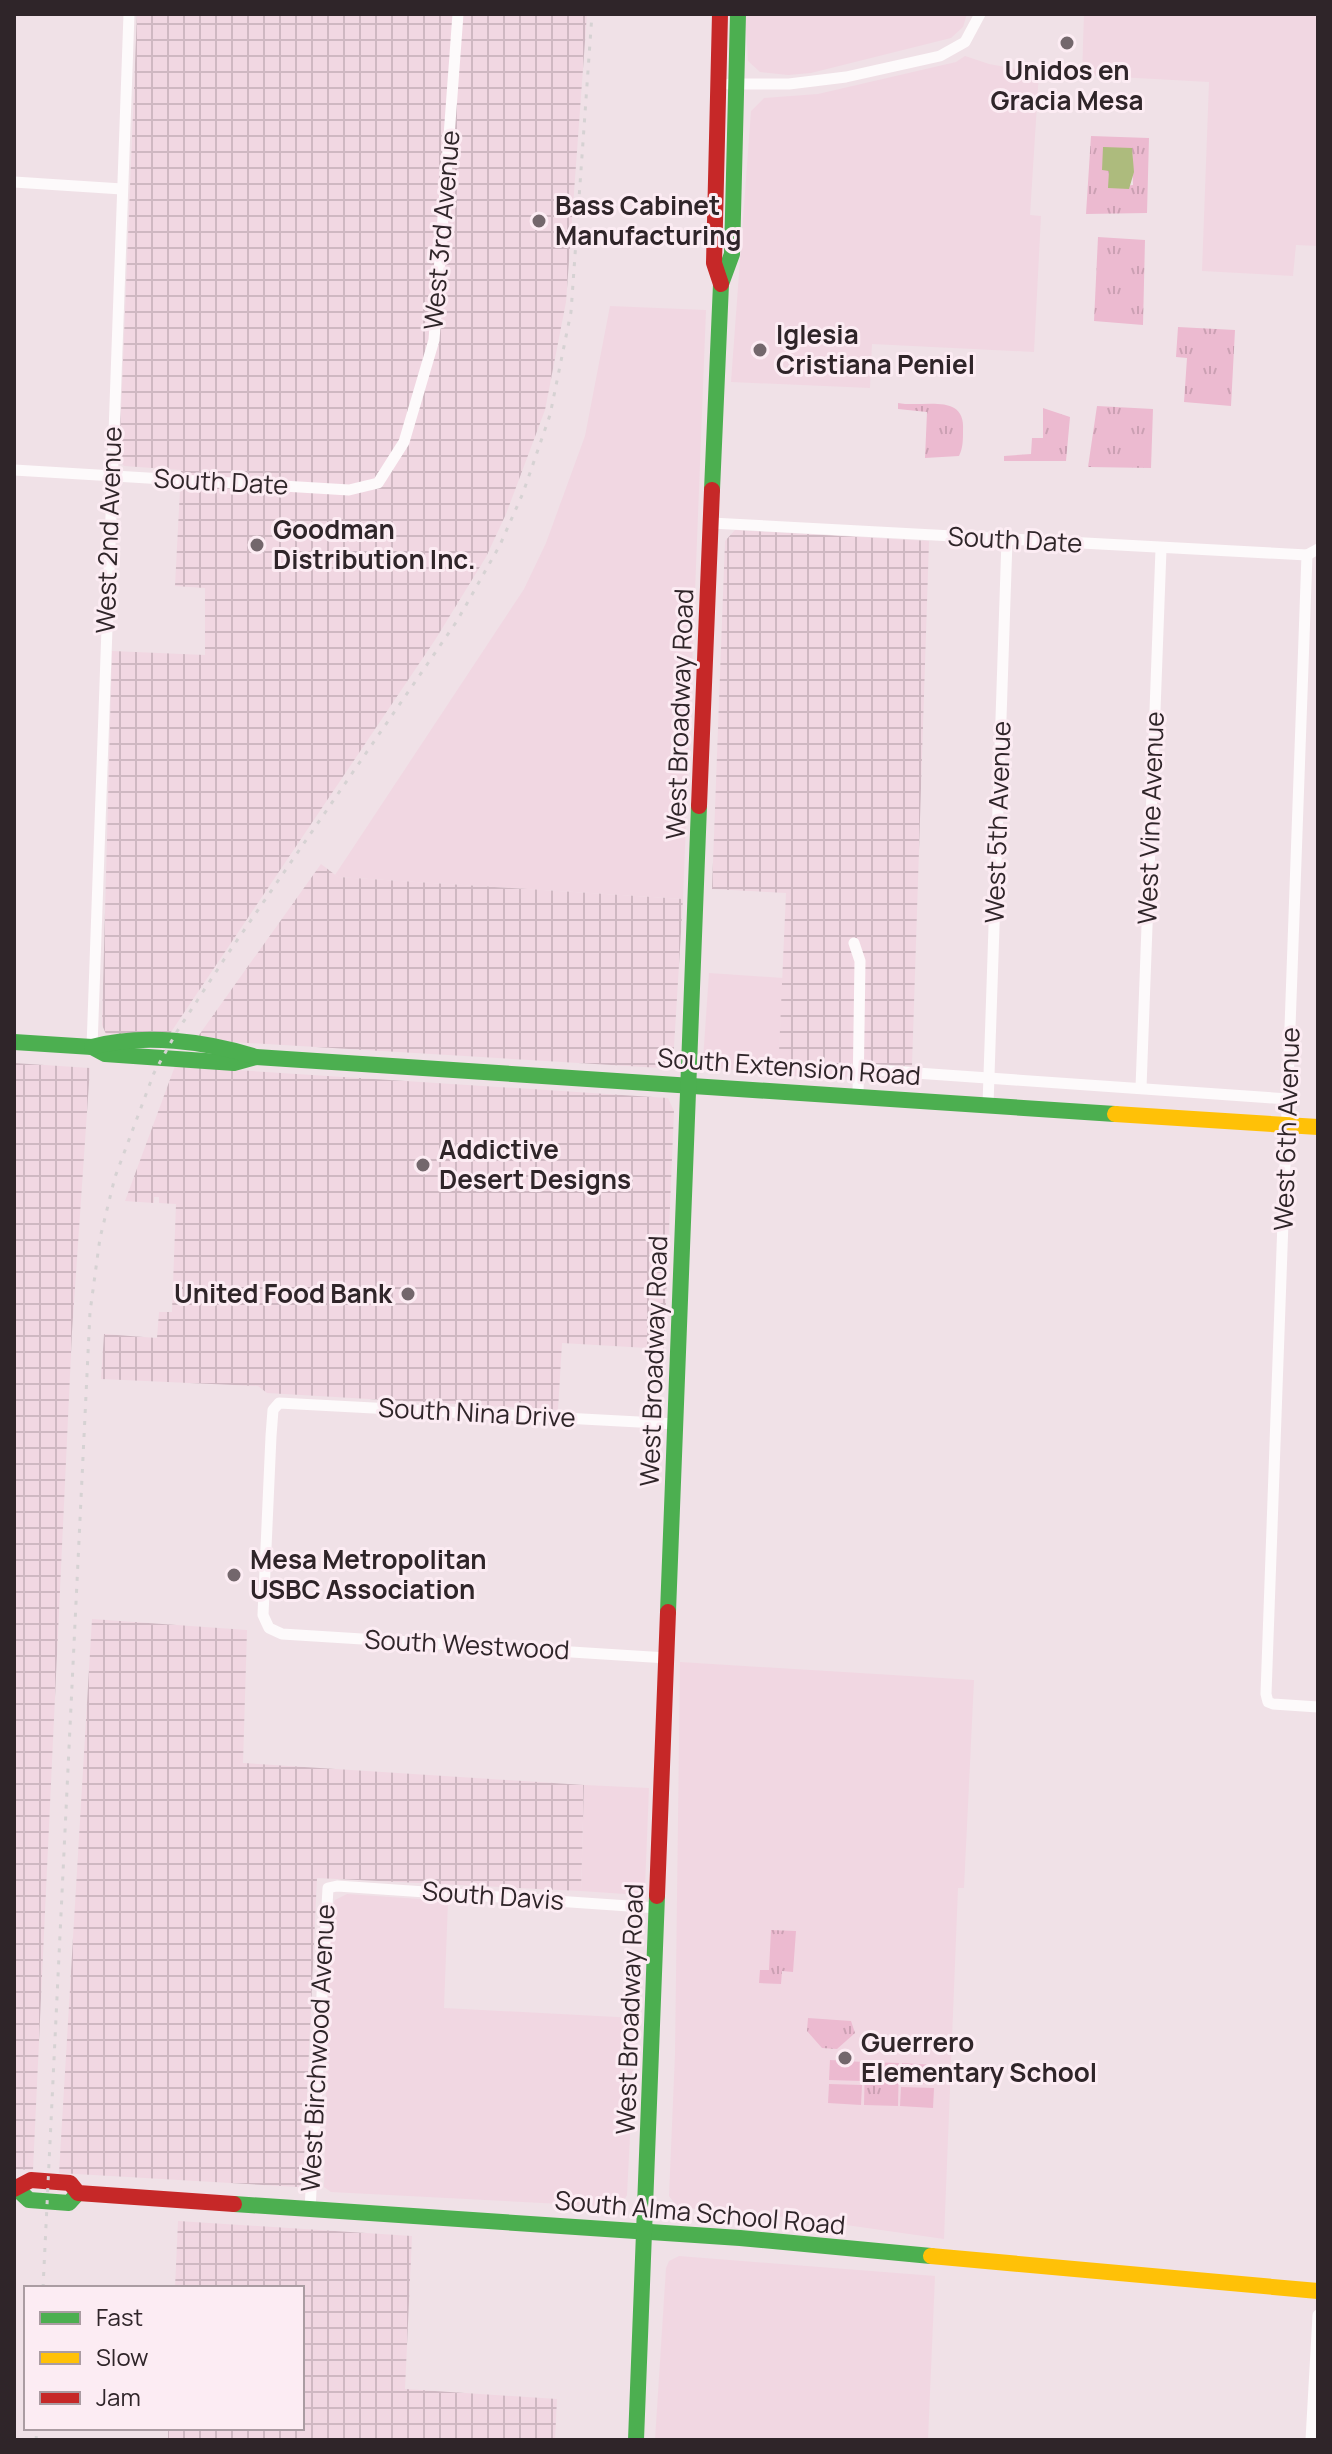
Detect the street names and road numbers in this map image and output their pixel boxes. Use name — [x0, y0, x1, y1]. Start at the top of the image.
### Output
street label: West 3rd Avenue — [414, 129, 468, 331]
street label: West 2nd Avenue — [86, 426, 130, 634]
street label: South Date — [153, 459, 289, 503]
street label: South Date — [947, 517, 1083, 561]
street label: West Broadway Road — [657, 588, 701, 840]
street label: West Vine Avenue — [1128, 711, 1172, 925]
street label: West 5th Avenue — [975, 720, 1019, 924]
street label: West 6th Avenue — [1264, 1027, 1308, 1231]
street label: South Extension Road — [656, 1039, 922, 1093]
street label: West Broadway Road — [631, 1235, 675, 1487]
street label: South Nina Drive — [377, 1389, 577, 1435]
street label: South Westwood — [363, 1621, 571, 1667]
street label: South Davis — [421, 1872, 565, 1918]
street label: West Broadway Road — [607, 1883, 651, 2135]
street label: West Birchwood Avenue — [291, 1903, 343, 2193]
street label: South Alma School Road — [553, 2181, 847, 2243]

